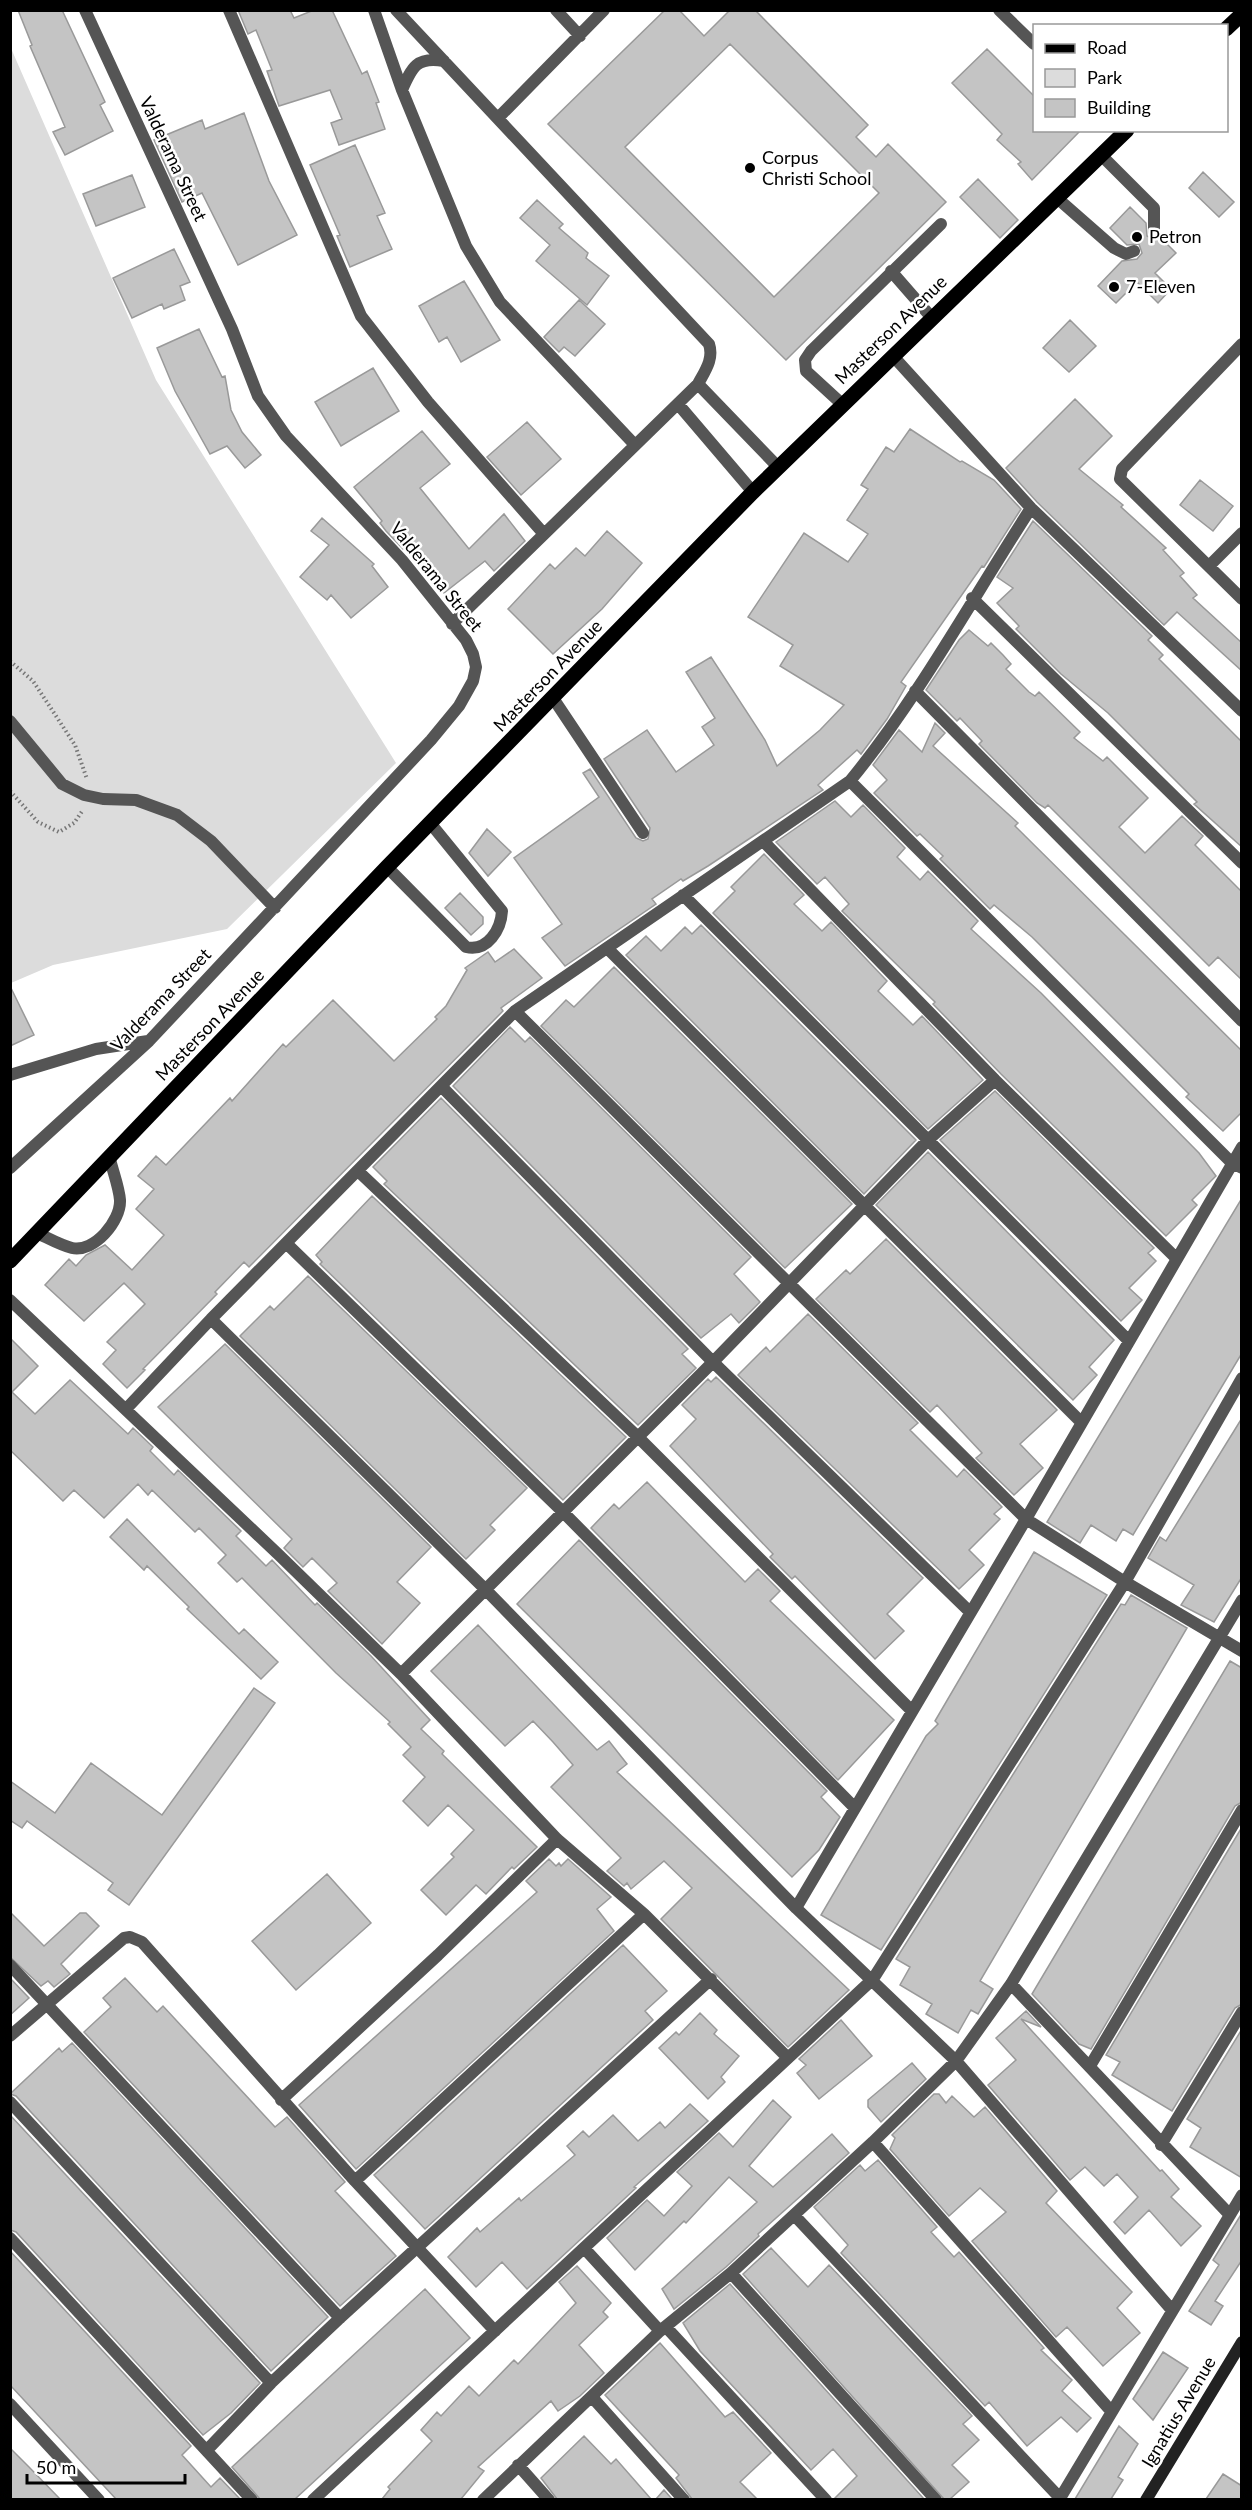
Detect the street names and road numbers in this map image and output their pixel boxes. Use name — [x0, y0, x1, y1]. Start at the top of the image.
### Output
street label: Valderama Street — [135, 93, 213, 225]
street label: Masterson Avenue — [830, 270, 951, 388]
street label: Valderama Street — [386, 517, 488, 636]
street label: Masterson Avenue — [488, 615, 606, 736]
street label: Valderama Street — [106, 943, 215, 1055]
street label: Masterson Avenue — [150, 964, 268, 1085]
street label: Ignatius Avenue — [1136, 2352, 1220, 2471]

